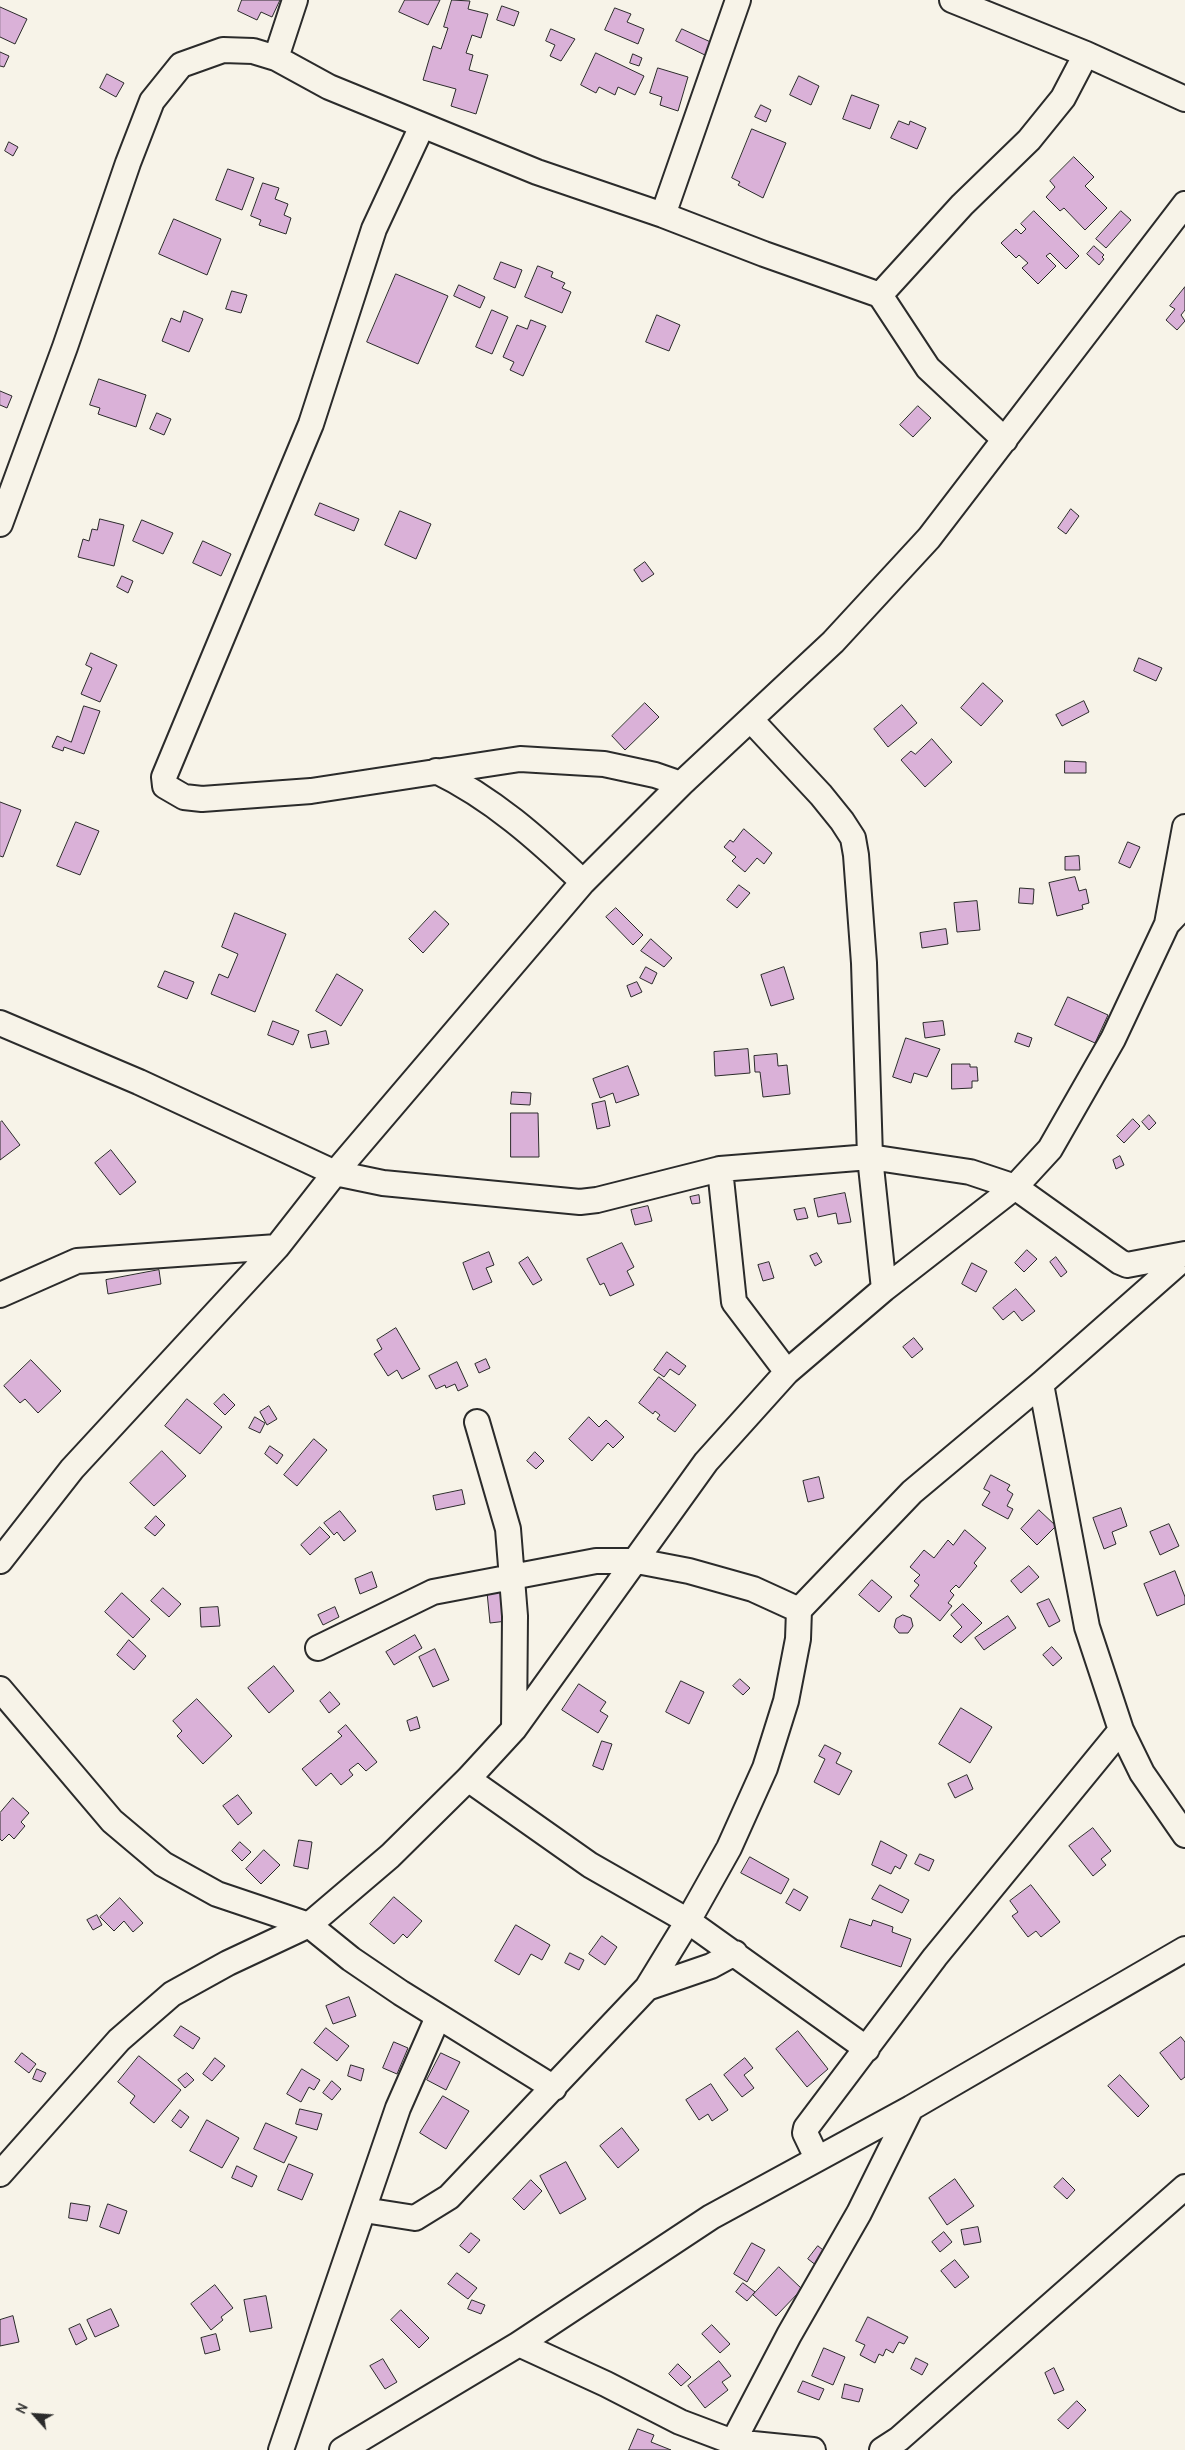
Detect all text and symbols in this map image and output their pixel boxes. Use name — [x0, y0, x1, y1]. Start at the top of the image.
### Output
north arrow — [10, 2390, 60, 2440]
text: N — [11, 2400, 32, 2417]

